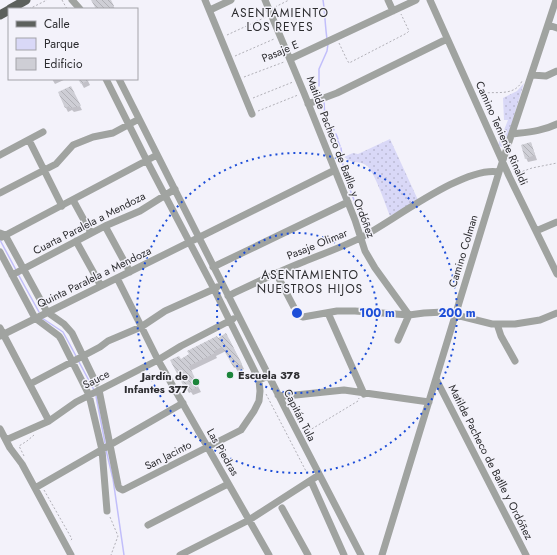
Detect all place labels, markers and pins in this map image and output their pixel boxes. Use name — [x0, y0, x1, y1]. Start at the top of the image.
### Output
centre of rings — [290, 306, 304, 320]
place label: Escuela 378 — [238, 367, 300, 383]
place label: Jardín de Infantes 377 — [124, 368, 188, 397]
marker: Escuela 378 — [225, 370, 235, 380]
marker: Jardín de Infantes 377 — [191, 377, 201, 387]

